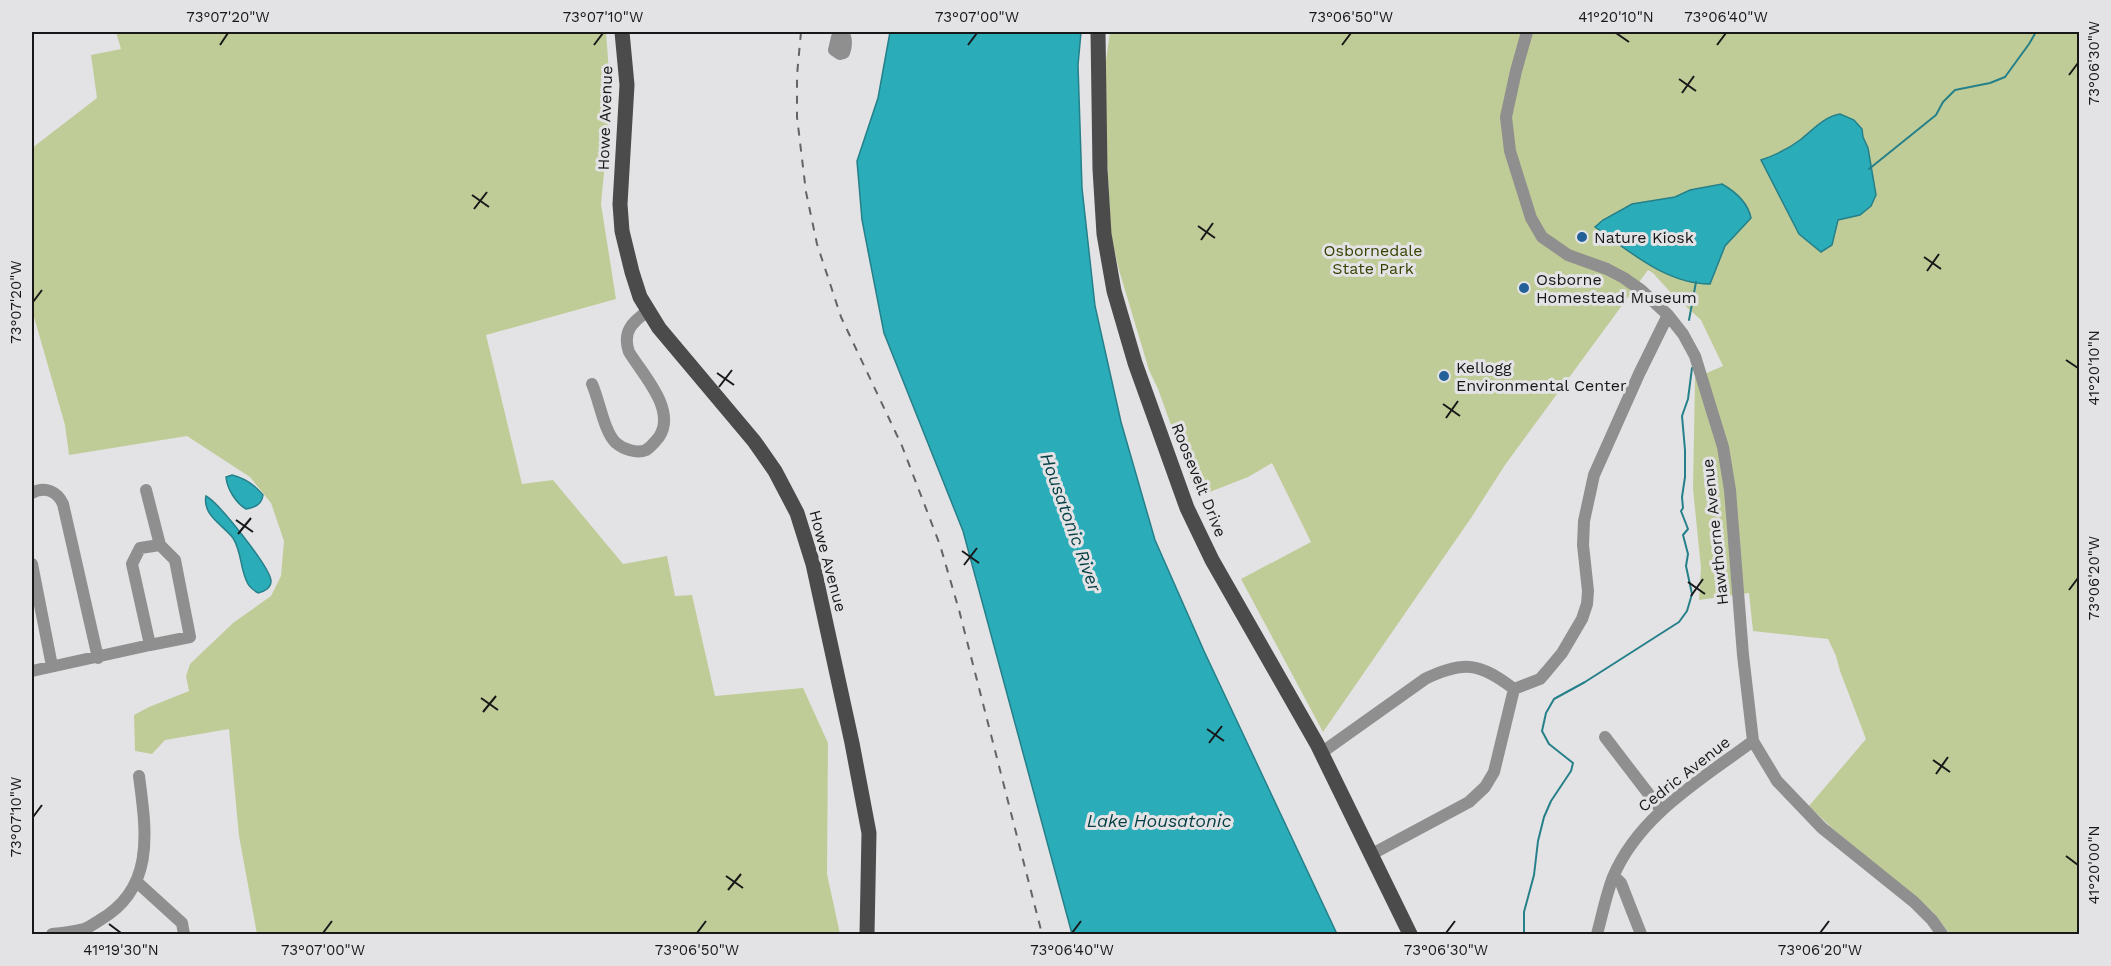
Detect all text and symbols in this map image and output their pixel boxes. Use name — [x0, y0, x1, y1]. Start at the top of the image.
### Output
text: 73°07'20"W — [186, 8, 270, 26]
text: 73°07'10"W — [563, 8, 643, 26]
text: 73°07'00"W — [935, 8, 1019, 26]
text: 73°06'50"W — [1309, 8, 1393, 26]
text: 41°20'10"N — [1578, 8, 1654, 26]
text: 73°06'40"W — [1684, 8, 1768, 26]
text: 73°06'30"W — [2085, 21, 2103, 105]
street label: Howe Avenue — [594, 65, 616, 171]
place label: Nature Kiosk — [1594, 228, 1694, 247]
marker: Nature Kiosk — [1575, 230, 1589, 244]
park label: Osbornedale State Park — [1324, 241, 1422, 278]
text: 73°07'20"W — [7, 260, 25, 344]
place label: Osborne Homestead Museum — [1536, 270, 1697, 307]
marker: Osborne Homestead Museum — [1517, 281, 1531, 295]
text: 41°20'10"N — [2085, 330, 2103, 406]
place label: Kellogg Environmental Center — [1456, 358, 1627, 395]
marker: Kellogg Environmental Center — [1437, 369, 1451, 383]
street label: Roosevelt Drive — [1168, 420, 1230, 540]
water label: Housatonic River — [1036, 450, 1106, 595]
street label: Hawthorne Avenue — [1698, 458, 1732, 606]
street label: Howe Avenue — [805, 508, 851, 614]
text: 73°06'20"W — [2085, 536, 2103, 620]
street label: Cedric Avenue — [1634, 732, 1734, 816]
text: 73°07'10"W — [7, 777, 25, 857]
water label: Lake Housatonic — [1087, 810, 1231, 831]
text: 41°20'00"N — [2085, 826, 2103, 904]
text: 41°19'30"N — [83, 941, 159, 959]
text: 73°07'00"W — [281, 941, 365, 959]
text: 73°06'50"W — [655, 941, 739, 959]
text: 73°06'40"W — [1030, 941, 1114, 959]
text: 73°06'30"W — [1404, 941, 1488, 959]
text: 73°06'20"W — [1778, 941, 1862, 959]

